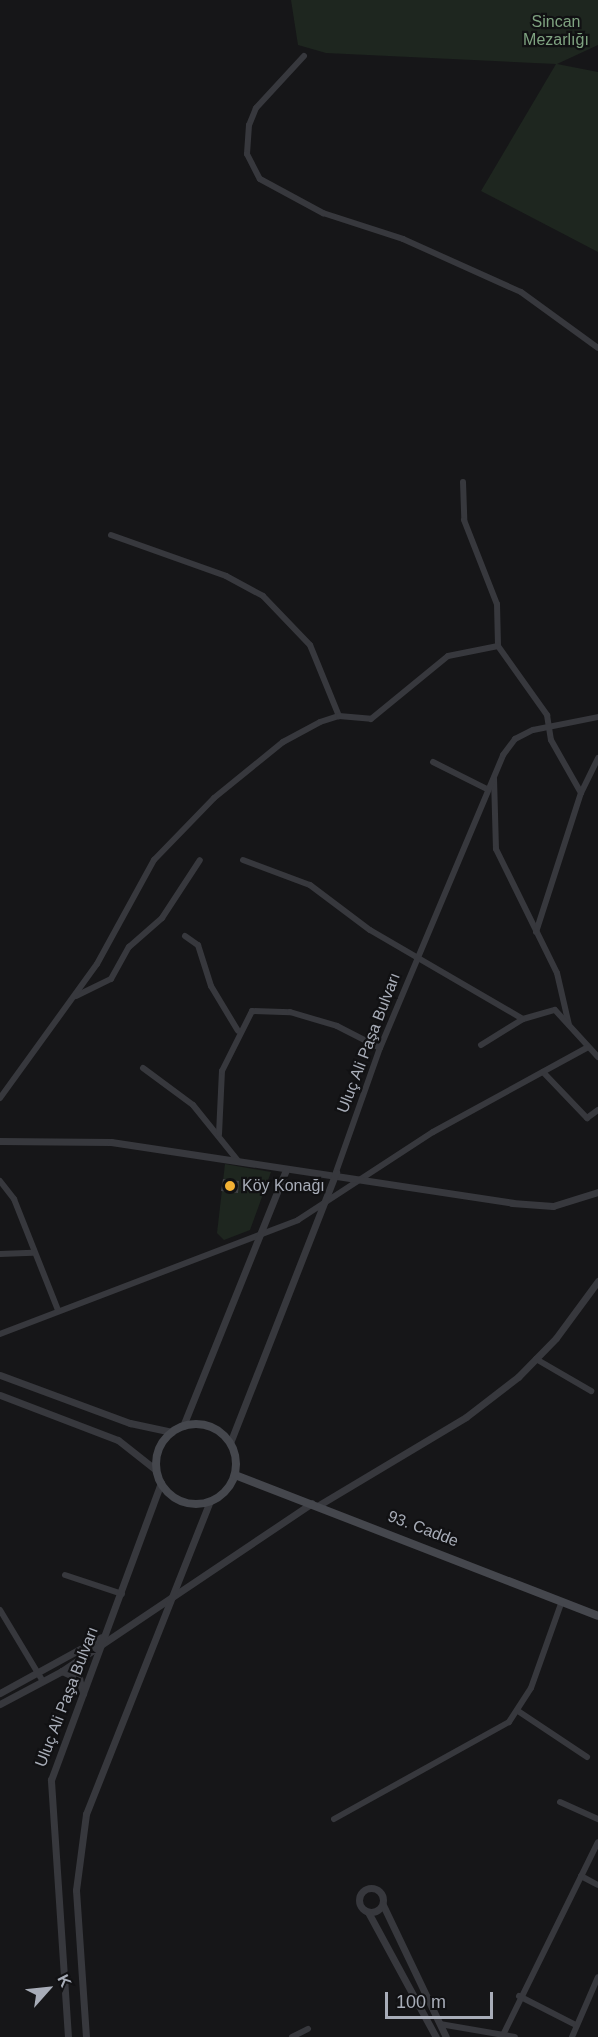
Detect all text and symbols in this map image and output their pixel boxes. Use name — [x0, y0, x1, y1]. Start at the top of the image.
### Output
park label: Sincan Mezarlığı — [523, 12, 589, 50]
street label: Uluç Ali Paşa Bulvarı — [333, 970, 405, 1116]
place label: Köy Konağı — [242, 1176, 325, 1196]
marker: Köy Konağı — [223, 1179, 237, 1193]
street label: 93. Cadde — [385, 1507, 461, 1551]
street label: Uluç Ali Paşa Bulvarı — [31, 1624, 103, 1770]
north arrow — [18, 1959, 78, 2019]
text: K — [54, 1972, 75, 1990]
scale bar — [388, 1980, 496, 2018]
text: 100 m — [396, 1992, 446, 2012]

